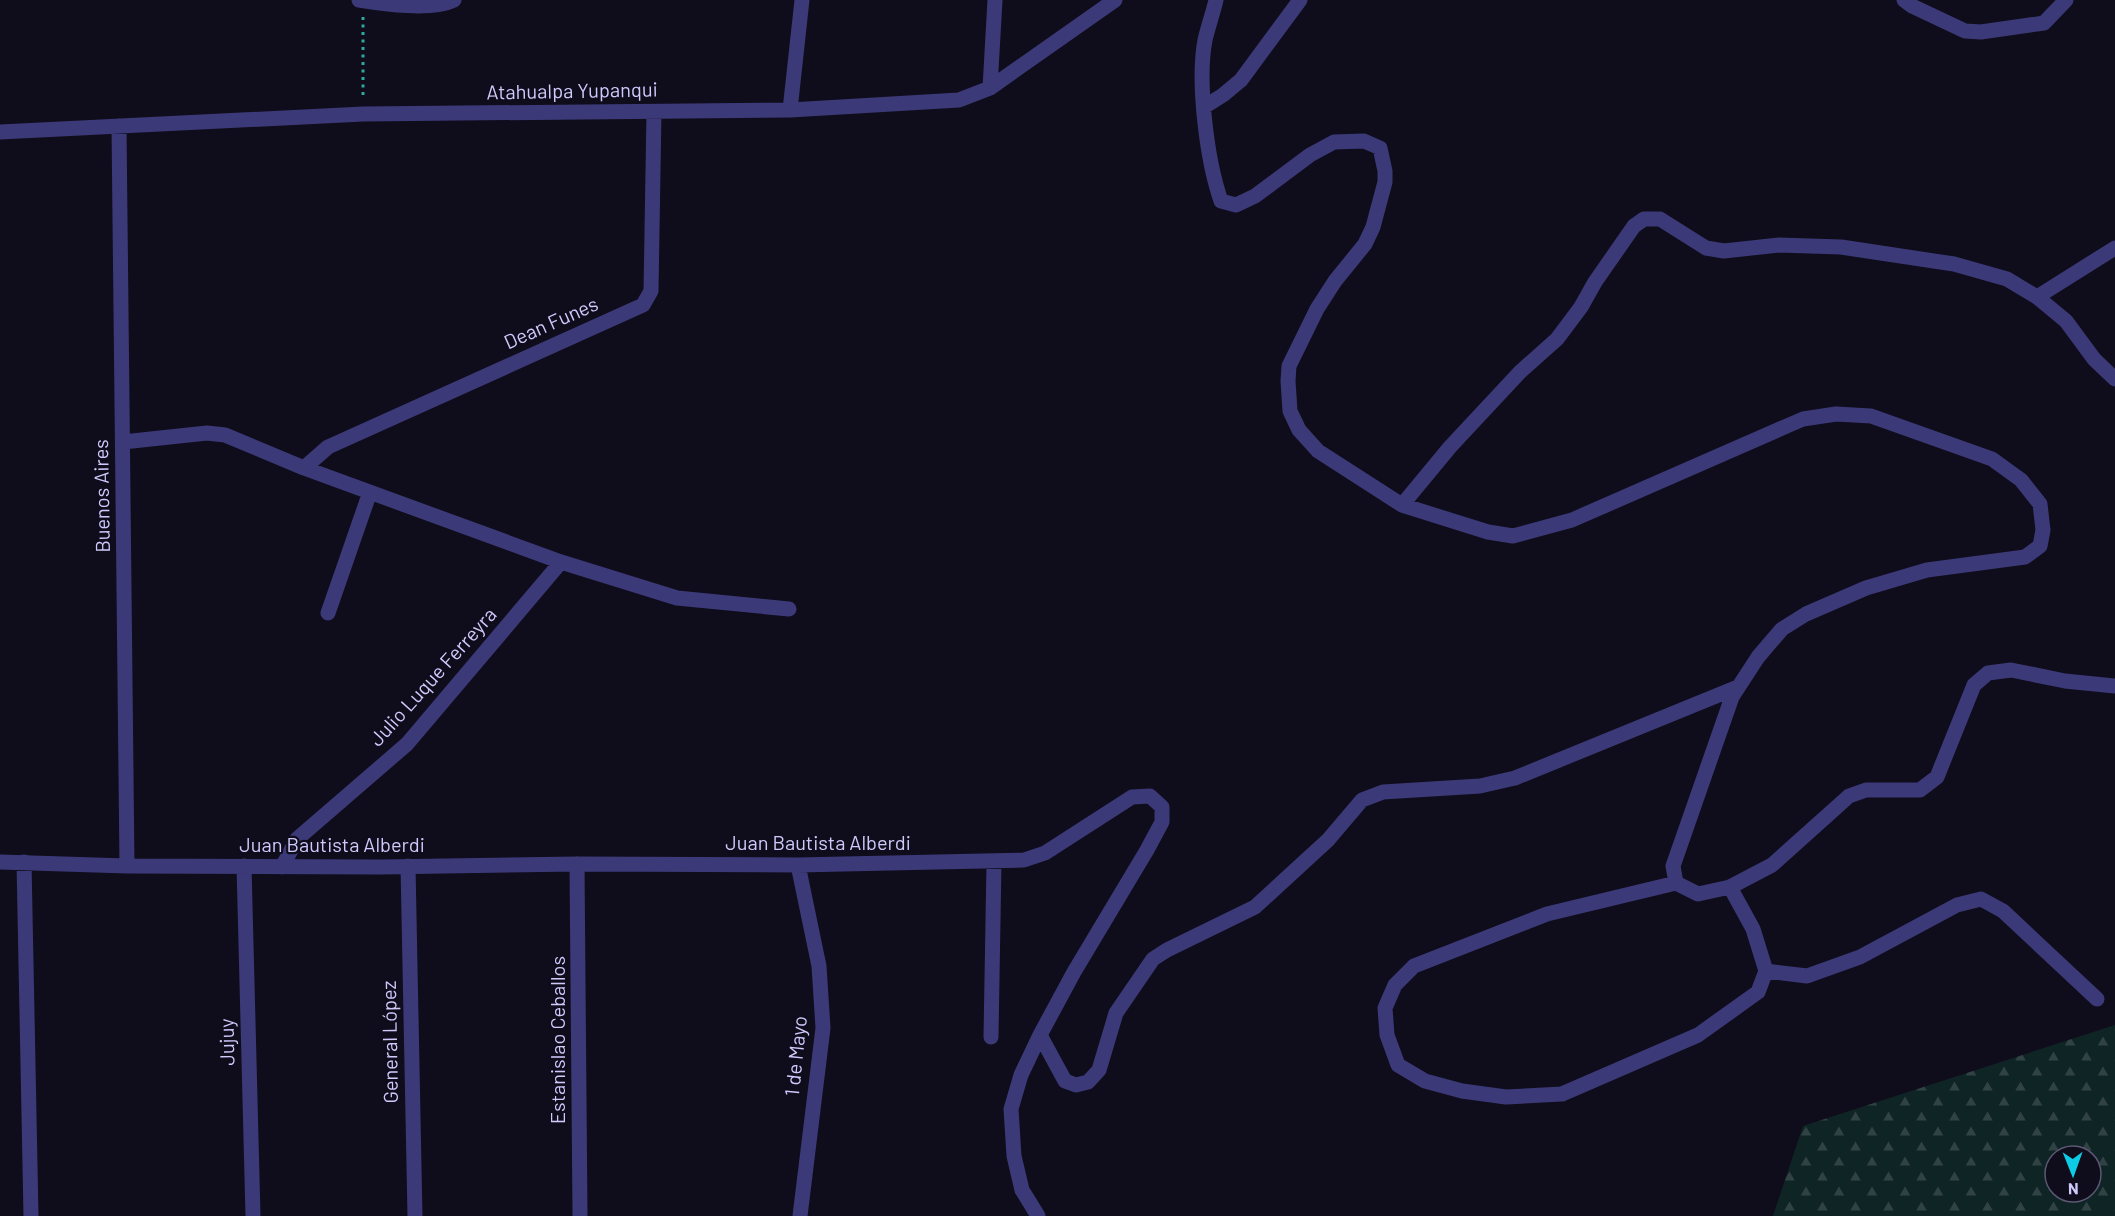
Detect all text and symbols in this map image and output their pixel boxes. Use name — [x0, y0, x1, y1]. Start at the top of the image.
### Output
street label: Atahualpa Yupanqui — [486, 77, 658, 103]
street label: Dean Funes — [500, 291, 601, 353]
street label: Buenos Aires — [88, 439, 114, 553]
street label: Julio Luque Ferreyra — [364, 602, 501, 751]
street label: Juan Bautista Alberdi — [725, 830, 911, 854]
street label: Juan Bautista Alberdi — [239, 832, 425, 856]
street label: Estanislao Ceballos — [545, 956, 569, 1124]
street label: General López — [376, 980, 402, 1104]
street label: 1 de Mayo — [779, 1014, 811, 1097]
street label: Jujuy — [214, 1018, 238, 1066]
north arrow — [2043, 1144, 2103, 1204]
text: N — [2068, 1180, 2079, 1199]

